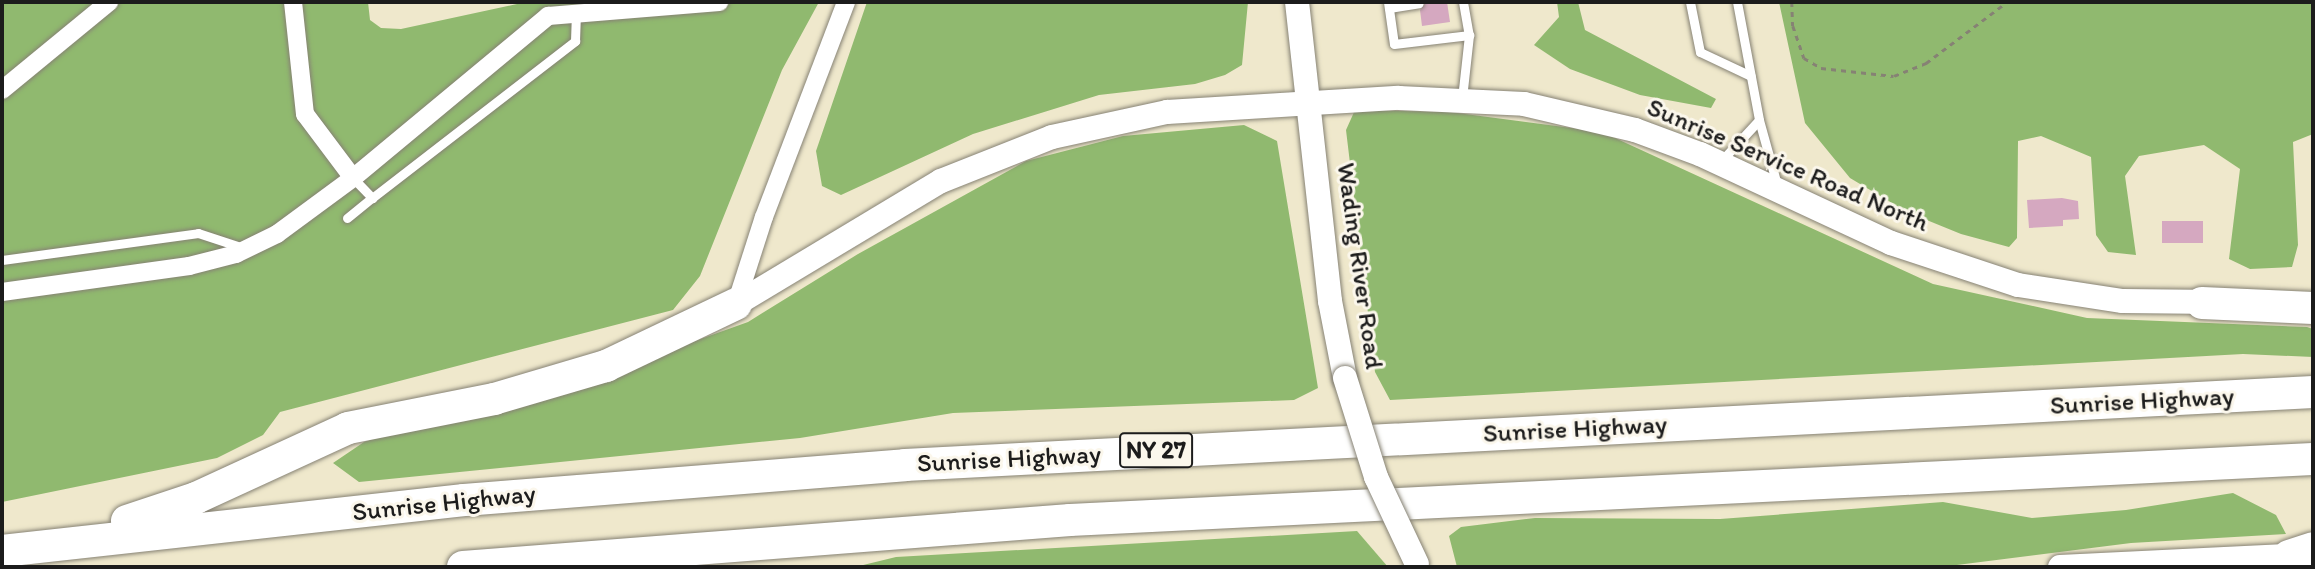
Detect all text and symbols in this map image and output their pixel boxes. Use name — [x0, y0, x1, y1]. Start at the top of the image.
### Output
street label: Sunrise Service Road North — [1642, 91, 1934, 239]
street label: Wading River Road — [1330, 161, 1390, 371]
street label: Sunrise Highway — [2049, 381, 2235, 421]
street label: Sunrise Highway — [1482, 409, 1668, 449]
road number: NY 27 — [1118, 430, 1194, 471]
street label: Sunrise Highway — [916, 439, 1102, 479]
street label: Sunrise Highway — [351, 478, 537, 528]

